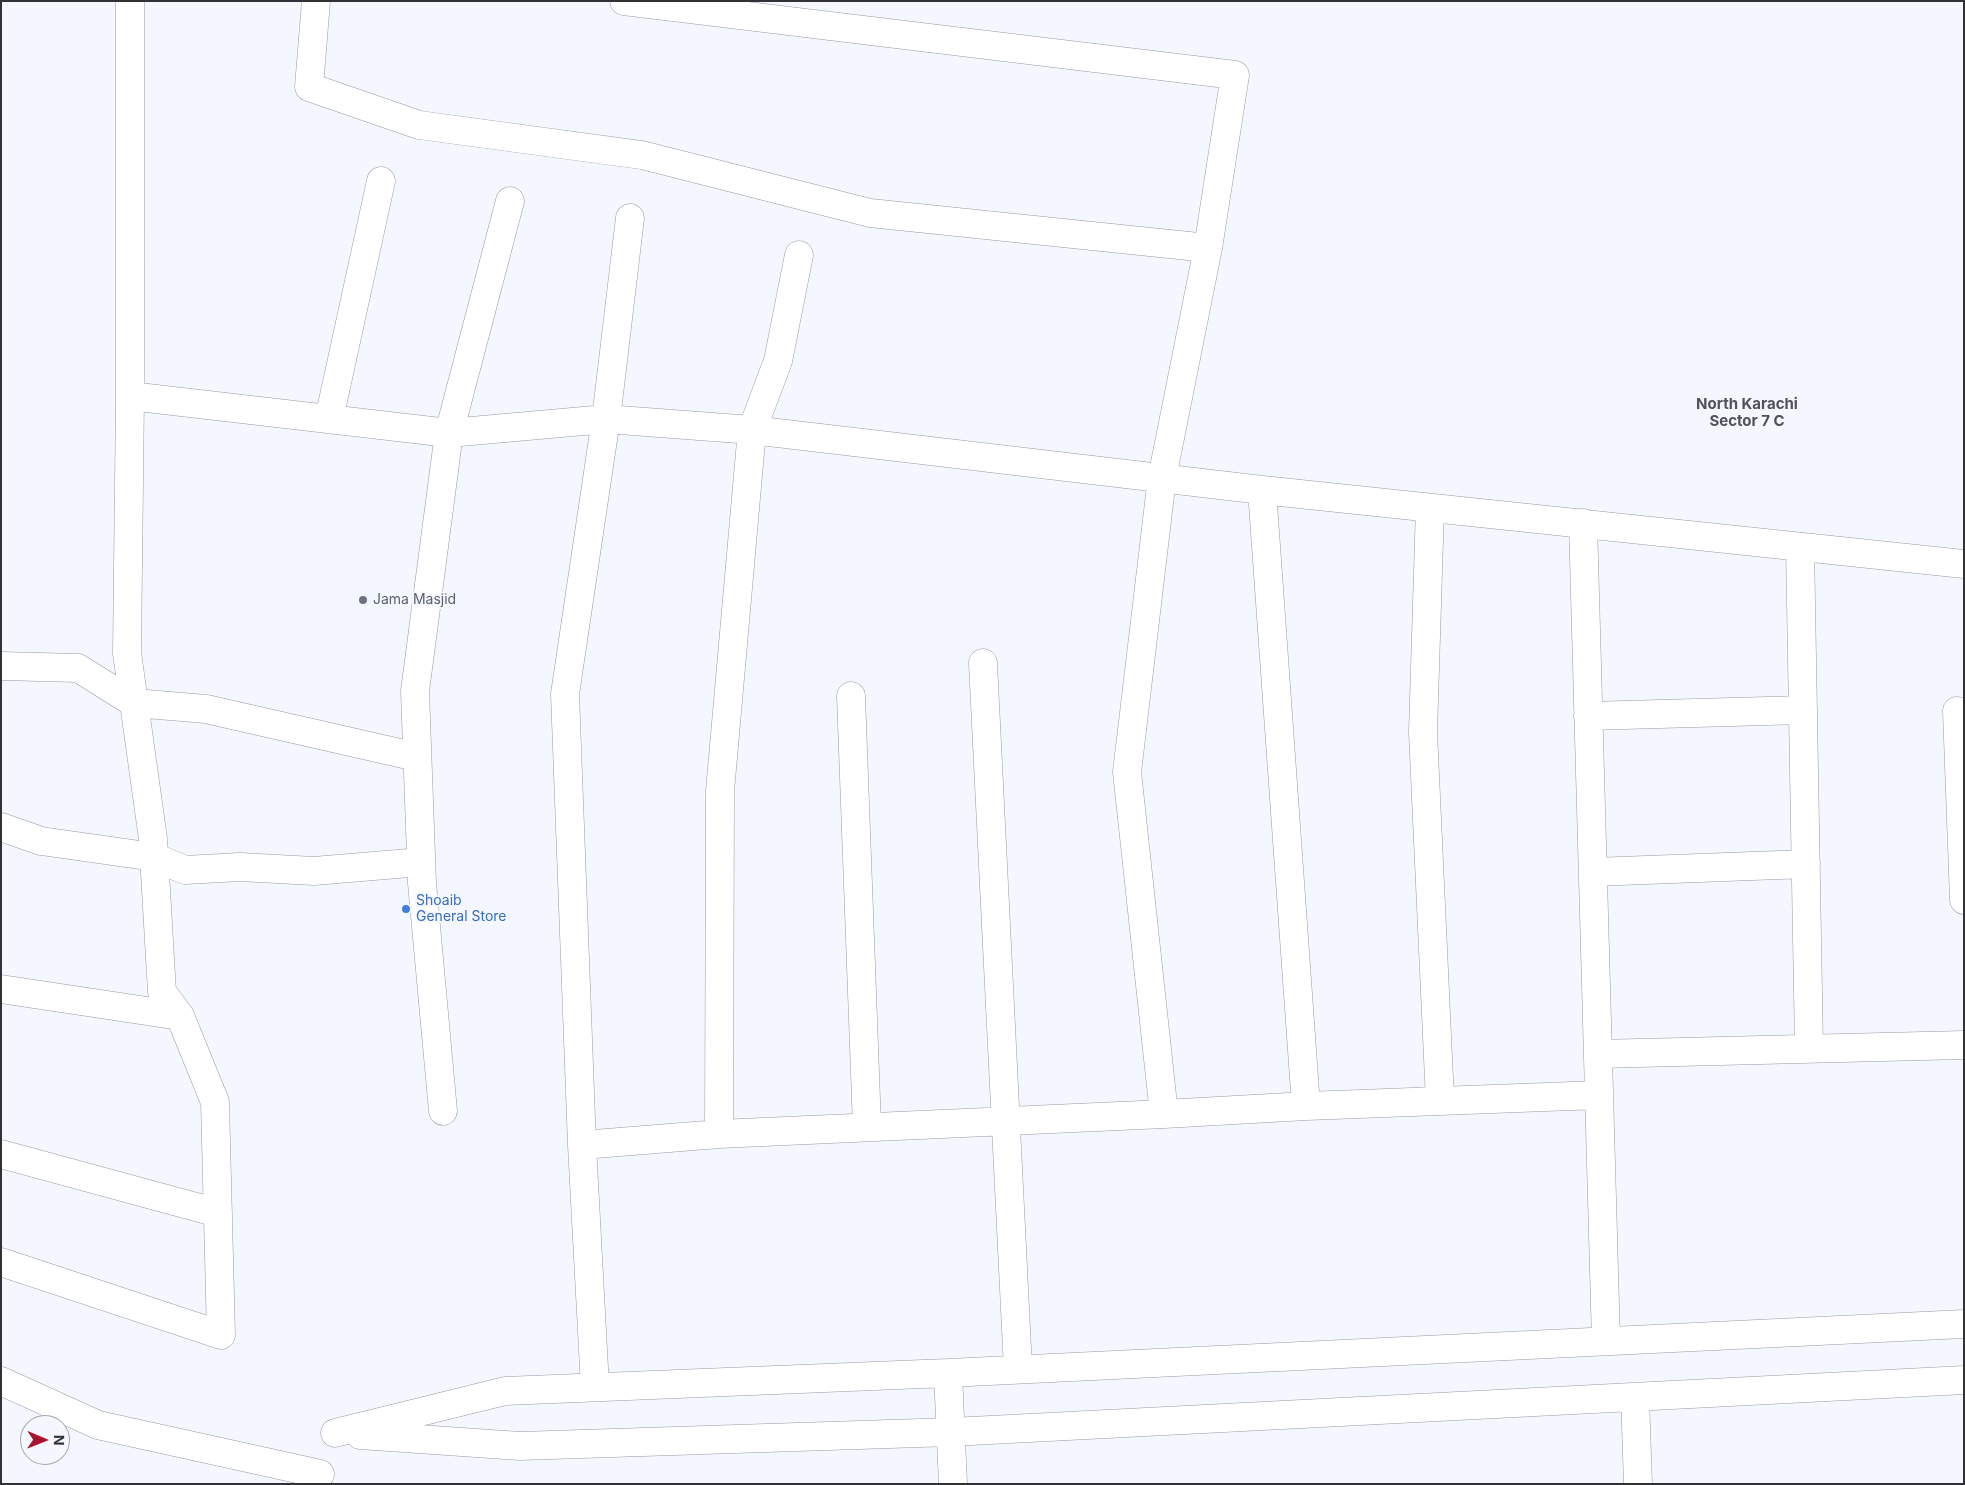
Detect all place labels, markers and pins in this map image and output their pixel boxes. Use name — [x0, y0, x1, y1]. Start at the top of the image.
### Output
place label: Jama Masjid — [373, 592, 456, 608]
marker: Jama Masjid — [357, 594, 369, 606]
place label: Shoaib General Store — [416, 893, 507, 926]
marker: Shoaib General Store — [400, 903, 412, 915]

